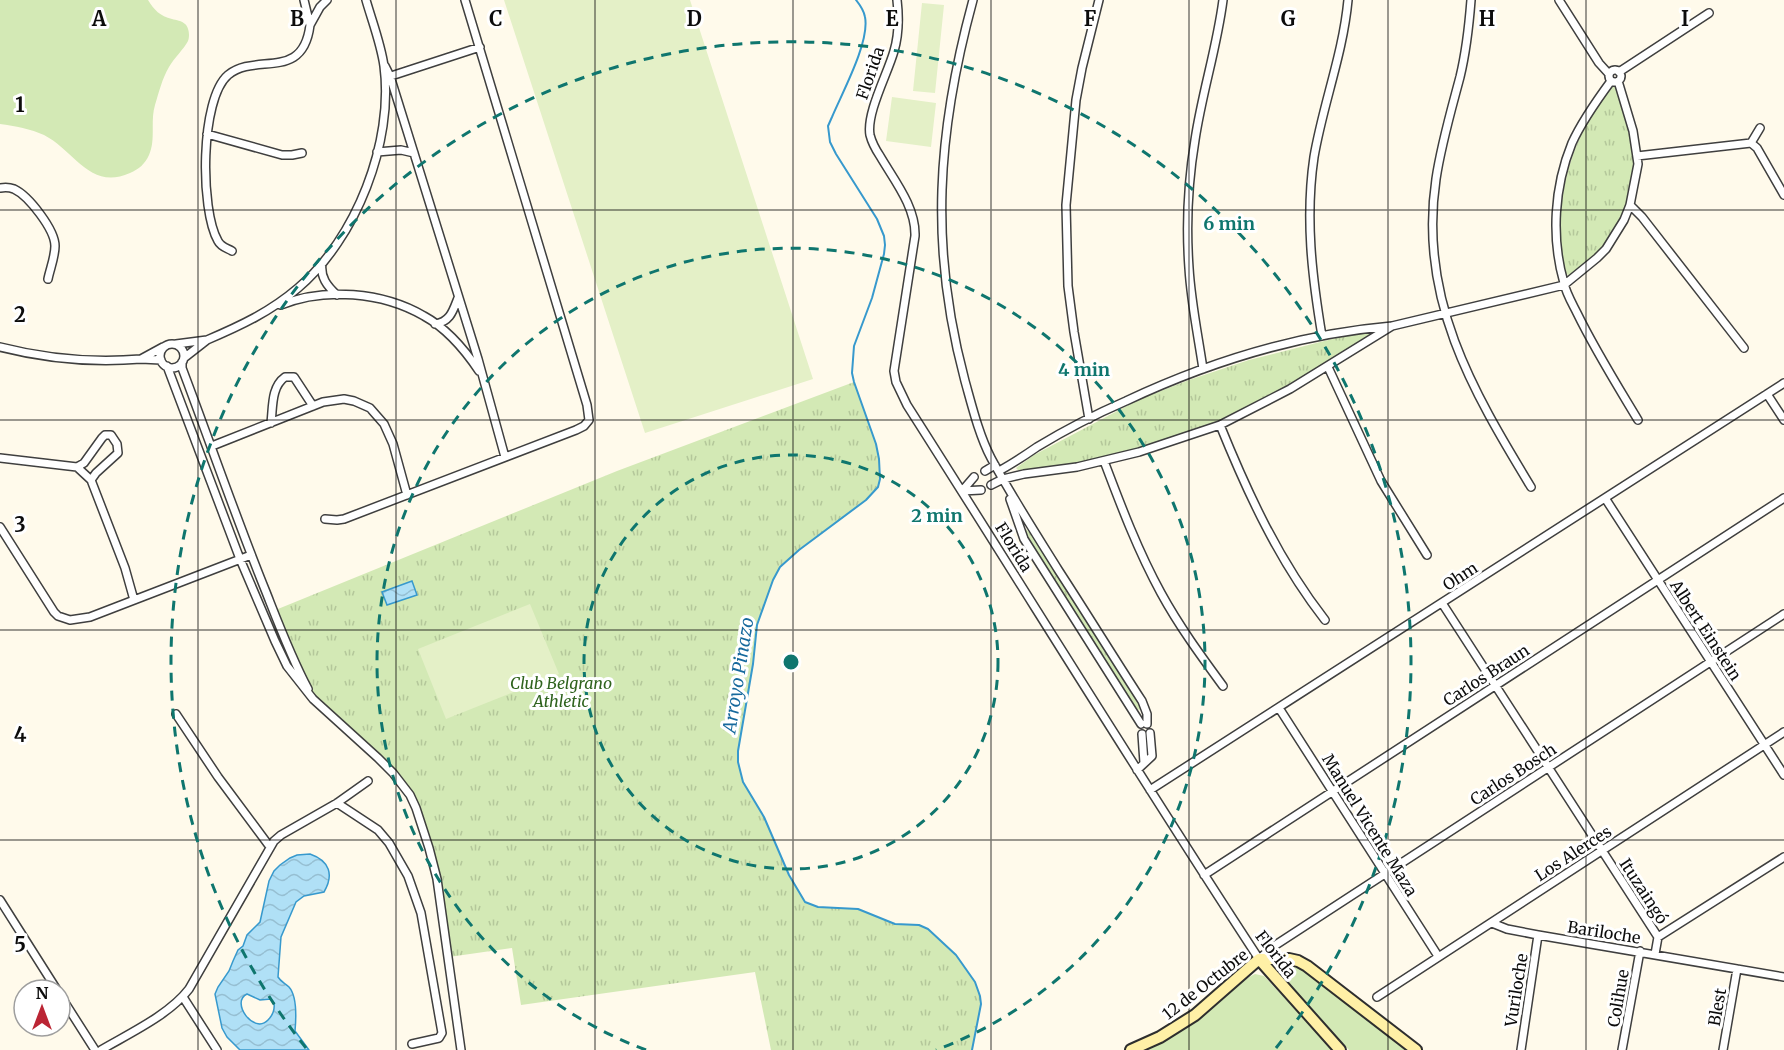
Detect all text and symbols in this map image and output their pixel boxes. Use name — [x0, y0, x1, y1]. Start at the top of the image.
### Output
text: A — [91, 6, 107, 31]
text: B — [290, 6, 304, 31]
text: C — [489, 6, 503, 31]
text: D — [686, 6, 702, 31]
text: E — [885, 6, 899, 31]
text: F — [1084, 6, 1097, 31]
text: G — [1281, 6, 1296, 31]
text: H — [1479, 6, 1495, 31]
text: I — [1681, 6, 1689, 31]
street label: Florida — [852, 43, 888, 102]
text: 1 — [15, 92, 25, 117]
text: 6 min — [1203, 212, 1255, 235]
text: 2 — [14, 302, 26, 327]
text: 4 min — [1058, 358, 1110, 381]
text: 2 min — [911, 504, 963, 527]
text: 3 — [14, 512, 26, 537]
street label: Florida — [991, 519, 1037, 576]
street label: Ohm — [1439, 557, 1481, 595]
street label: Albert Einstein — [1666, 575, 1746, 684]
water label: Arroyo Pinazo — [717, 615, 759, 737]
street label: Carlos Braun — [1439, 640, 1533, 710]
centre of rings — [781, 652, 801, 672]
park label: Club Belgrano Athletic — [510, 673, 612, 711]
text: 4 — [14, 722, 27, 747]
street label: Carlos Bosch — [1466, 739, 1560, 809]
street label: Manuel Vicente Maza — [1318, 750, 1422, 900]
street label: Los Alerces — [1531, 821, 1615, 885]
street label: Ituzaingó — [1615, 855, 1673, 927]
street label: Bariloche — [1566, 916, 1642, 948]
street label: Florida — [1251, 926, 1301, 982]
text: 5 — [14, 932, 26, 957]
street label: 12 de Octubre — [1158, 944, 1252, 1024]
street label: Vuriloche — [1500, 952, 1532, 1029]
street label: Colihue — [1603, 968, 1633, 1028]
north arrow — [12, 978, 72, 1038]
text: N — [36, 983, 49, 1003]
street label: Blest — [1704, 986, 1730, 1028]

